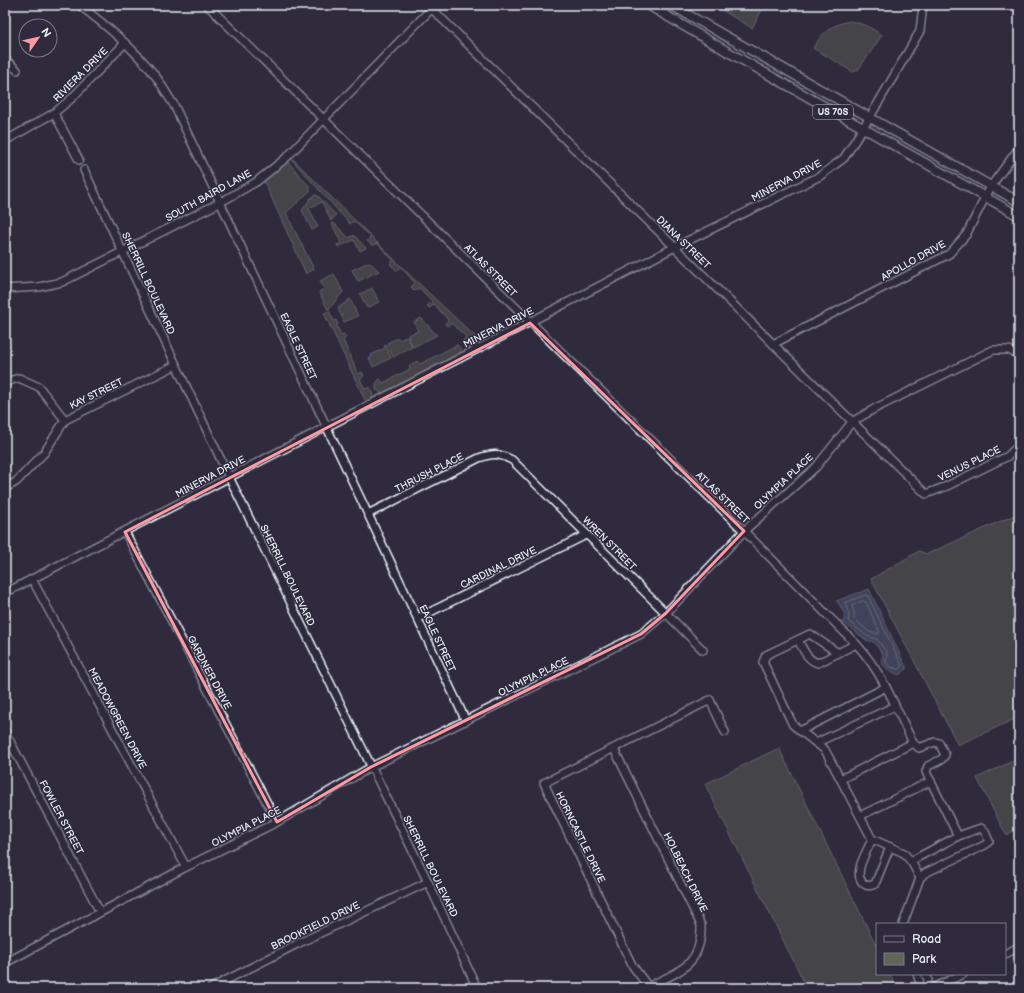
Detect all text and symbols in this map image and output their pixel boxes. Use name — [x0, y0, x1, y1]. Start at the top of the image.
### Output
north arrow — [18, 18, 58, 58]
text: N — [38, 26, 54, 40]
street label: RIVIERA DRIVE — [51, 45, 111, 105]
road number: US 70S — [813, 105, 853, 119]
street label: MINERVA DRIVE — [750, 157, 824, 204]
street label: SOUTH BAIRD LANE — [164, 167, 254, 224]
street label: DIANA STREET — [654, 214, 713, 272]
street label: SHERRILL BOULEVARD — [119, 230, 177, 336]
street label: APOLLO DRIVE — [879, 238, 948, 284]
street label: ATLAS STREET — [461, 242, 519, 300]
street label: MINERVA DRIVE — [461, 305, 536, 351]
street label: EAGLE STREET — [277, 311, 319, 382]
street label: KAY STREET — [68, 376, 125, 412]
street label: VENUS PLACE — [936, 443, 1003, 484]
street label: THRUSH PLACE — [393, 450, 466, 495]
street label: OLYMPIA PLACE — [752, 451, 816, 512]
street label: MINERVA DRIVE — [174, 453, 248, 500]
street label: ATLAS STREET — [693, 469, 752, 526]
street label: WREN STREET — [580, 514, 639, 573]
street label: SHERRILL BOULEVARD — [257, 523, 317, 628]
street label: CARDINAL DRIVE — [458, 544, 539, 592]
street label: EAGLE STREET — [416, 603, 458, 674]
street label: GARDNER DRIVE — [185, 633, 234, 712]
street label: OLYMPIA PLACE — [496, 655, 571, 699]
street label: MEADOWGREEN DRIVE — [85, 666, 149, 771]
street label: FOWLER STREET — [36, 778, 86, 857]
street label: HORNCASTLE DRIVE — [553, 790, 608, 885]
street label: OLYMPIA PLACE — [210, 804, 284, 850]
street label: SHERRILL BOULEVARD — [400, 814, 460, 919]
street label: HOLBEACH DRIVE — [661, 831, 710, 915]
street label: BROOKFIELD DRIVE — [269, 899, 362, 953]
legend — [876, 923, 1006, 975]
text: Road — [912, 932, 941, 947]
text: Park — [912, 952, 936, 967]

